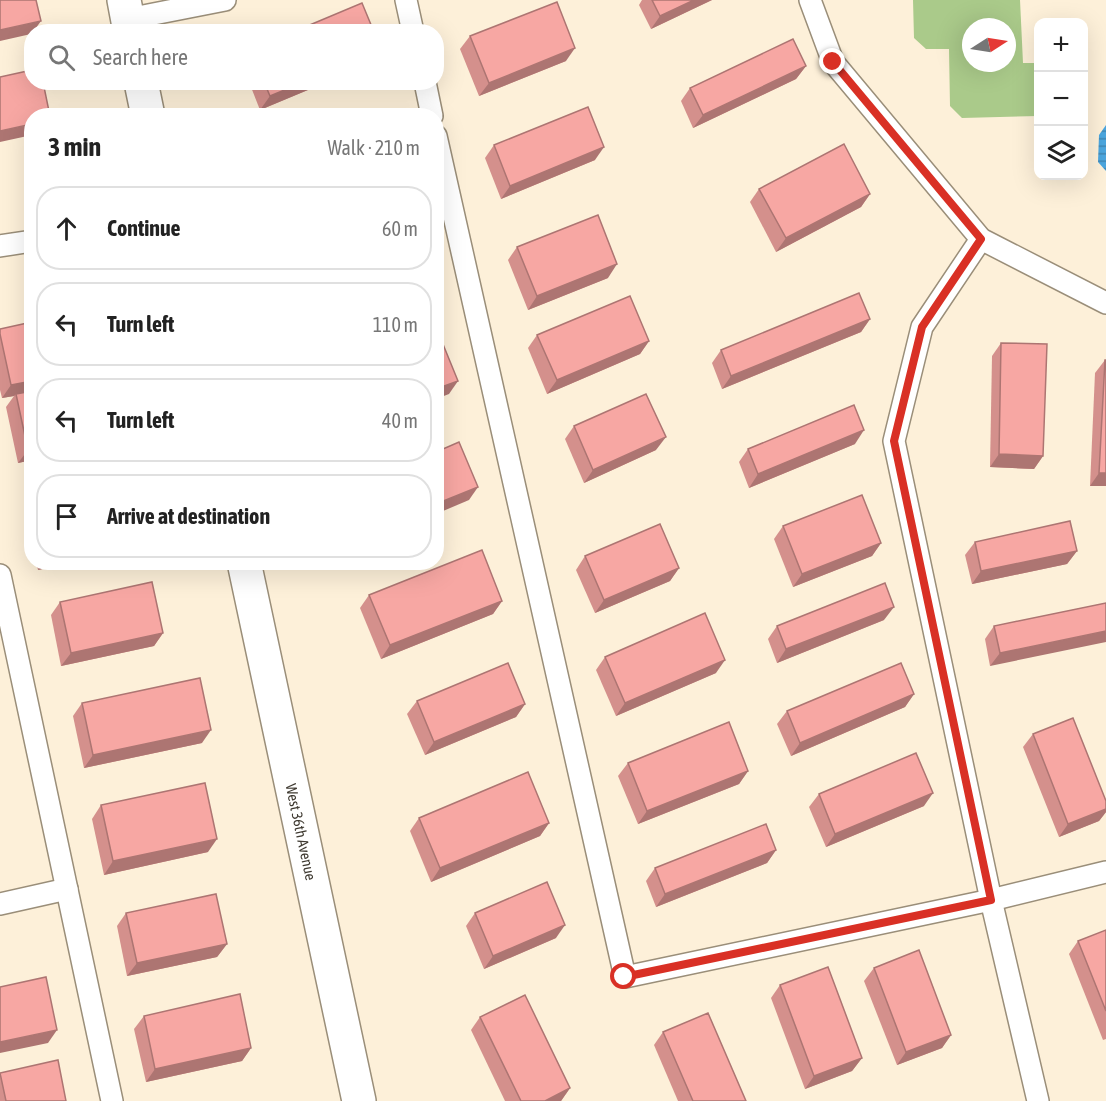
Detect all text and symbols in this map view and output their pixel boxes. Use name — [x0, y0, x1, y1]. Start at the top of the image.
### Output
north arrow — [962, 18, 1016, 72]
map controls — [1034, 18, 1088, 180]
button: + — [1034, 18, 1088, 72]
search box — [24, 24, 444, 90]
icon: search — [45, 41, 78, 74]
text: Search here — [93, 44, 188, 70]
route end — [819, 48, 845, 74]
button: − — [1034, 72, 1088, 126]
button: layers — [1034, 126, 1088, 180]
text: 3 min — [48, 132, 101, 162]
text: Walk · 210 m — [328, 136, 420, 159]
icon: ahead — [50, 212, 83, 245]
text: Continue — [107, 215, 181, 241]
text: 60 m — [382, 217, 418, 240]
icon: left — [50, 308, 83, 341]
text: Turn left — [107, 311, 174, 337]
text: 110 m — [373, 313, 418, 336]
icon: left — [50, 404, 83, 437]
text: Turn left — [107, 407, 174, 433]
text: 40 m — [382, 409, 418, 432]
icon: arrive — [50, 500, 83, 533]
text: Arrive at destination — [107, 503, 270, 529]
street label: West 36th Avenue — [282, 782, 320, 882]
route start — [610, 963, 636, 989]

